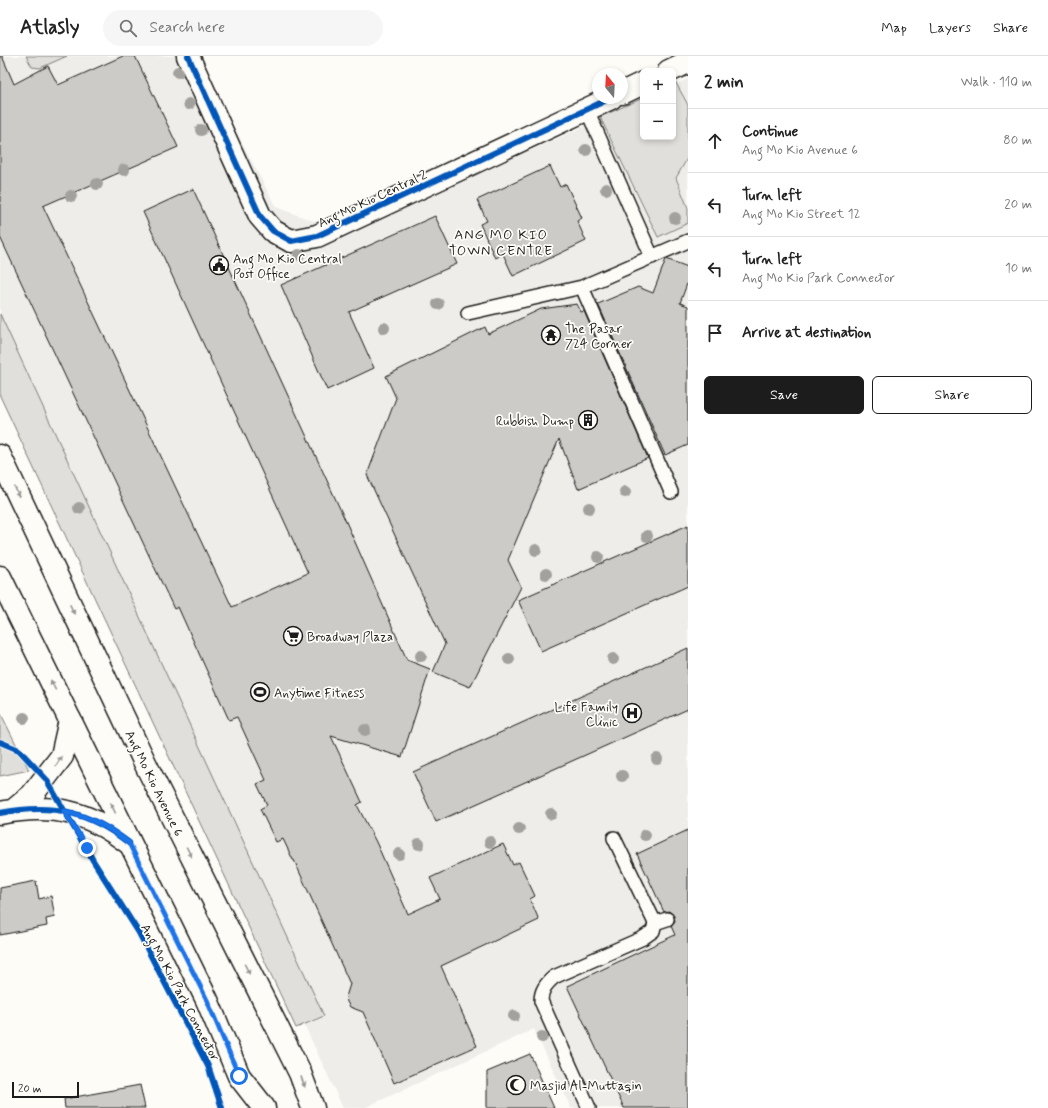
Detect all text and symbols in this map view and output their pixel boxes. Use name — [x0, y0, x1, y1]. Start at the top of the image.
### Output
search box — [103, 10, 383, 46]
text: Atlasly — [20, 15, 79, 40]
icon: search — [117, 17, 139, 39]
text: Search here — [149, 18, 225, 38]
text: Map — [881, 19, 907, 37]
text: Layers — [929, 19, 971, 37]
text: Share — [993, 19, 1028, 37]
north arrow — [592, 68, 628, 104]
map controls — [640, 68, 676, 140]
button: + — [640, 68, 676, 104]
text: 2 min — [704, 71, 744, 93]
text: Walk · 110 m — [961, 74, 1032, 91]
button: − — [640, 104, 676, 140]
text: Continue — [742, 122, 798, 142]
icon: ahead — [704, 130, 726, 152]
text: 80 m — [1003, 132, 1032, 149]
text: Ang Mo Kio Avenue 6 — [742, 142, 858, 159]
street label: Ang Mo Kio Central 2 — [315, 166, 431, 234]
text: Turn left — [742, 186, 802, 206]
icon: left — [704, 194, 726, 216]
text: 20 m — [1004, 196, 1032, 213]
text: Ang Mo Kio Street 12 — [742, 206, 860, 223]
district label: ANG MO KIO TOWN CENTRE — [449, 226, 553, 260]
text: Turn left — [742, 250, 802, 270]
place label: Ang Mo Kio Central Post Office — [233, 251, 342, 283]
public building icon: Ang Mo Kio Central Post Office — [208, 254, 230, 276]
icon: left — [704, 258, 726, 280]
text: 10 m — [1005, 260, 1032, 277]
text: Ang Mo Kio Park Connector — [742, 270, 895, 287]
place label: The Pasar 724 Corner — [565, 321, 633, 353]
icon: arrive — [704, 322, 726, 344]
text: Arrive at destination — [742, 323, 871, 343]
temple icon: The Pasar 724 Corner — [540, 324, 562, 346]
button: Save — [704, 376, 864, 414]
button: Share — [872, 376, 1032, 414]
building icon: Rubbish Dump — [577, 409, 599, 431]
place label: Rubbish Dump — [496, 413, 574, 430]
one-way arrow — [14, 486, 20, 497]
one-way arrow — [69, 604, 75, 615]
supermarket icon: Broadway Plaza — [282, 625, 304, 647]
place label: Broadway Plaza — [307, 629, 393, 646]
one-way arrow — [49, 679, 56, 690]
sports icon: Anytime Fitness — [249, 681, 271, 703]
place label: Anytime Fitness — [274, 685, 364, 702]
place label: Life Family Clinic — [555, 699, 618, 731]
hospital icon: Life Family Clinic — [621, 702, 643, 724]
street label: Ang Mo Kio Avenue 6 — [119, 728, 187, 841]
one-way arrow — [55, 755, 62, 767]
one-way arrow — [110, 802, 116, 813]
route end — [78, 839, 96, 857]
one-way arrow — [186, 847, 192, 858]
street label: Ang Mo Kio Park Connector — [135, 921, 223, 1066]
one-way arrow — [244, 963, 250, 974]
route start — [230, 1067, 248, 1085]
mosque icon: Masjid Al-Muttaqin — [505, 1074, 527, 1096]
one-way arrow — [300, 1077, 306, 1089]
place label: Masjid Al-Muttaqin — [530, 1078, 642, 1095]
scale bar — [12, 1080, 79, 1099]
text: 20 m — [18, 1082, 41, 1096]

